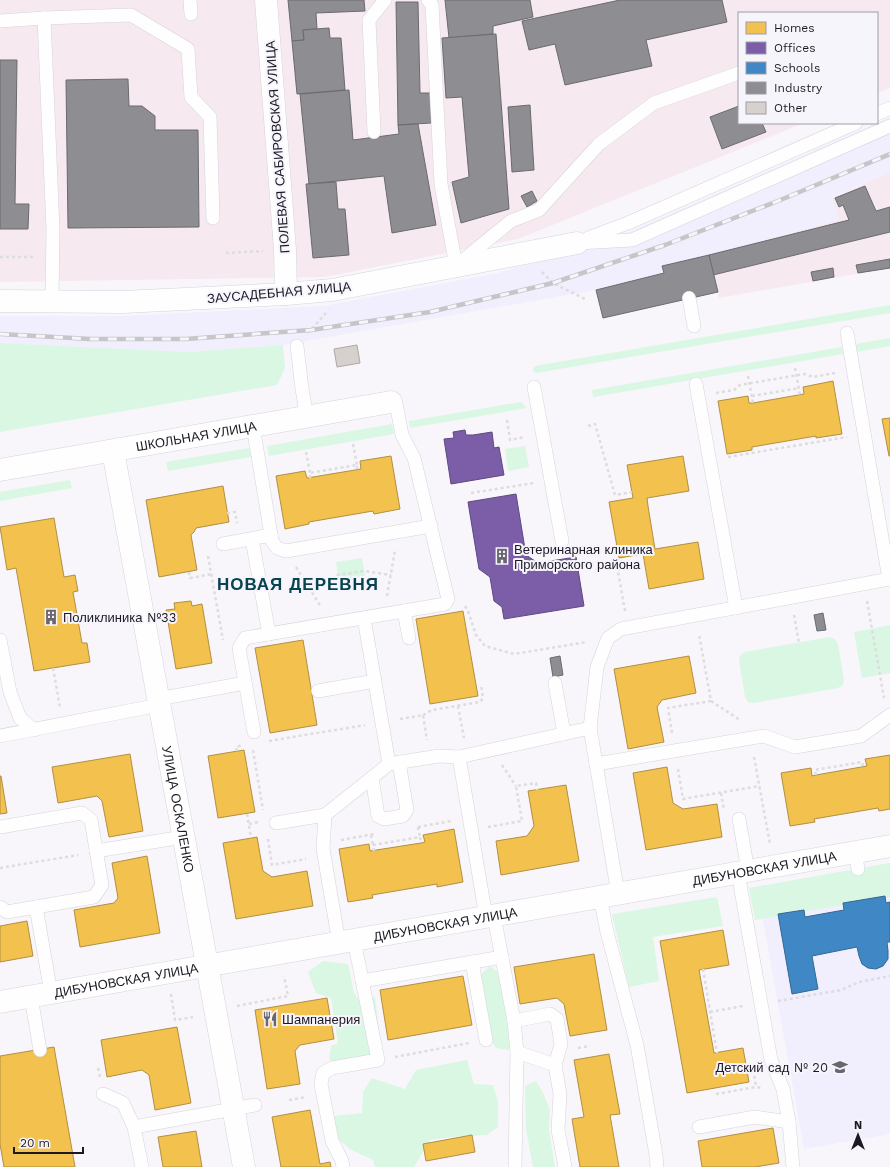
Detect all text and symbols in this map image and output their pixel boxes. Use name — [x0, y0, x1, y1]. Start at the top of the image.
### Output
legend — [738, 12, 878, 124]
text: Homes — [774, 21, 815, 35]
street label: ПОЛЕВАЯ САБИРОВСКАЯ УЛИЦА — [263, 40, 292, 254]
text: Offices — [774, 41, 816, 55]
text: Schools — [774, 61, 820, 75]
text: Industry — [774, 81, 823, 95]
text: Other — [774, 101, 807, 115]
street label: ЗАУСАДЕБНАЯ УЛИЦА — [207, 279, 352, 306]
street label: ШКОЛЬНАЯ УЛИЦА — [135, 418, 258, 454]
place label: Ветеринарная клиника Приморского района — [514, 542, 654, 572]
building icon: Ветеринарная клиника Приморского района — [493, 547, 511, 565]
district label: НОВАЯ ДЕРЕВНЯ — [217, 574, 379, 594]
building icon: Поликлиника №33 — [42, 608, 60, 626]
place label: Поликлиника №33 — [63, 610, 176, 625]
street label: УЛИЦА ОСКАЛЕНКО — [159, 745, 197, 874]
street label: ДИБУНОВСКАЯ УЛИЦА — [691, 848, 838, 888]
street label: ДИБУНОВСКАЯ УЛИЦА — [372, 904, 519, 944]
street label: ДИБУНОВСКАЯ УЛИЦА — [53, 960, 200, 1000]
restaurant icon: Шампанерия — [261, 1010, 279, 1028]
place label: Шампанерия — [282, 1012, 360, 1027]
school or university icon: Детский сад № 20 — [831, 1058, 849, 1076]
place label: Детский сад № 20 — [715, 1060, 828, 1075]
north arrow — [838, 1115, 878, 1155]
text: N — [854, 1119, 862, 1132]
scale bar — [14, 1129, 83, 1155]
text: 20 m — [20, 1136, 50, 1150]

